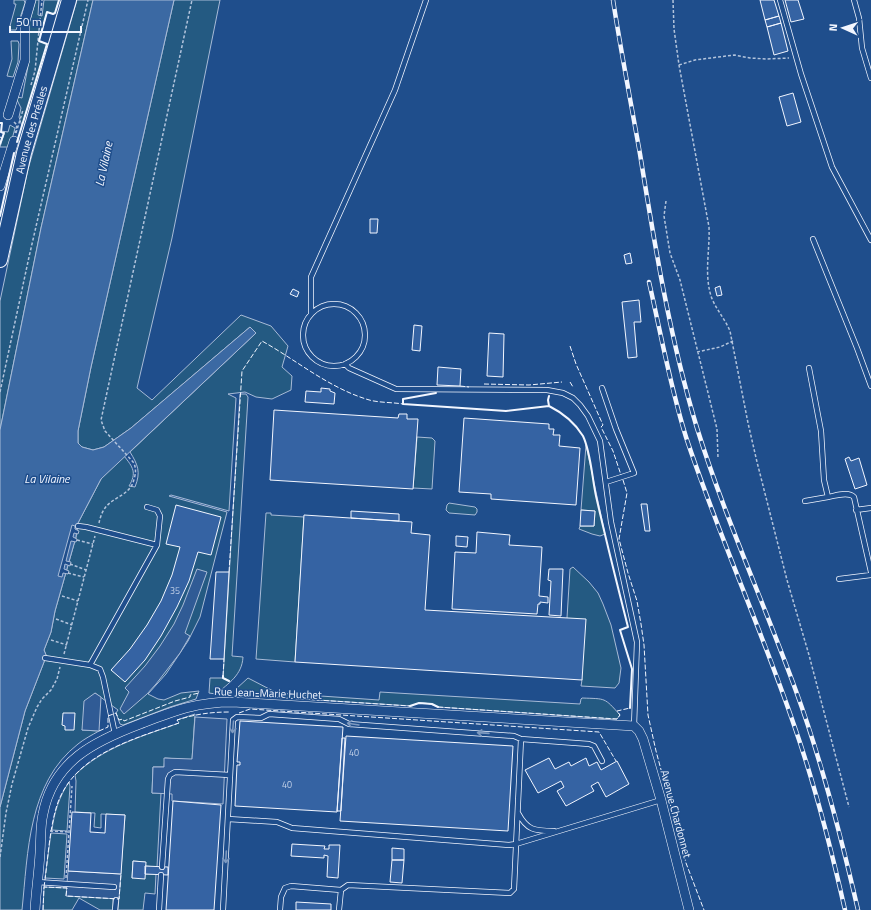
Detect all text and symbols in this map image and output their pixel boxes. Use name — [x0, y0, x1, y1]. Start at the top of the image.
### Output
scale bar — [10, 8, 81, 34]
north arrow — [823, 8, 863, 48]
text: 50 m — [16, 12, 42, 31]
text: N — [825, 23, 841, 32]
street label: Avenue des Préales — [12, 84, 51, 175]
water label: La Vilaine — [90, 138, 118, 188]
water label: La Vilaine — [24, 469, 71, 488]
house number: 35 — [170, 584, 180, 597]
street label: Rue Jean-Marie Huchet — [214, 683, 322, 703]
one-way arrow — [230, 720, 237, 733]
one-way arrow — [347, 720, 360, 728]
one-way arrow — [477, 730, 490, 737]
house number: 40 — [349, 746, 359, 759]
street label: Avenue Chardonnet — [657, 768, 696, 860]
house number: 40 — [282, 778, 292, 791]
one-way arrow — [222, 851, 230, 864]

